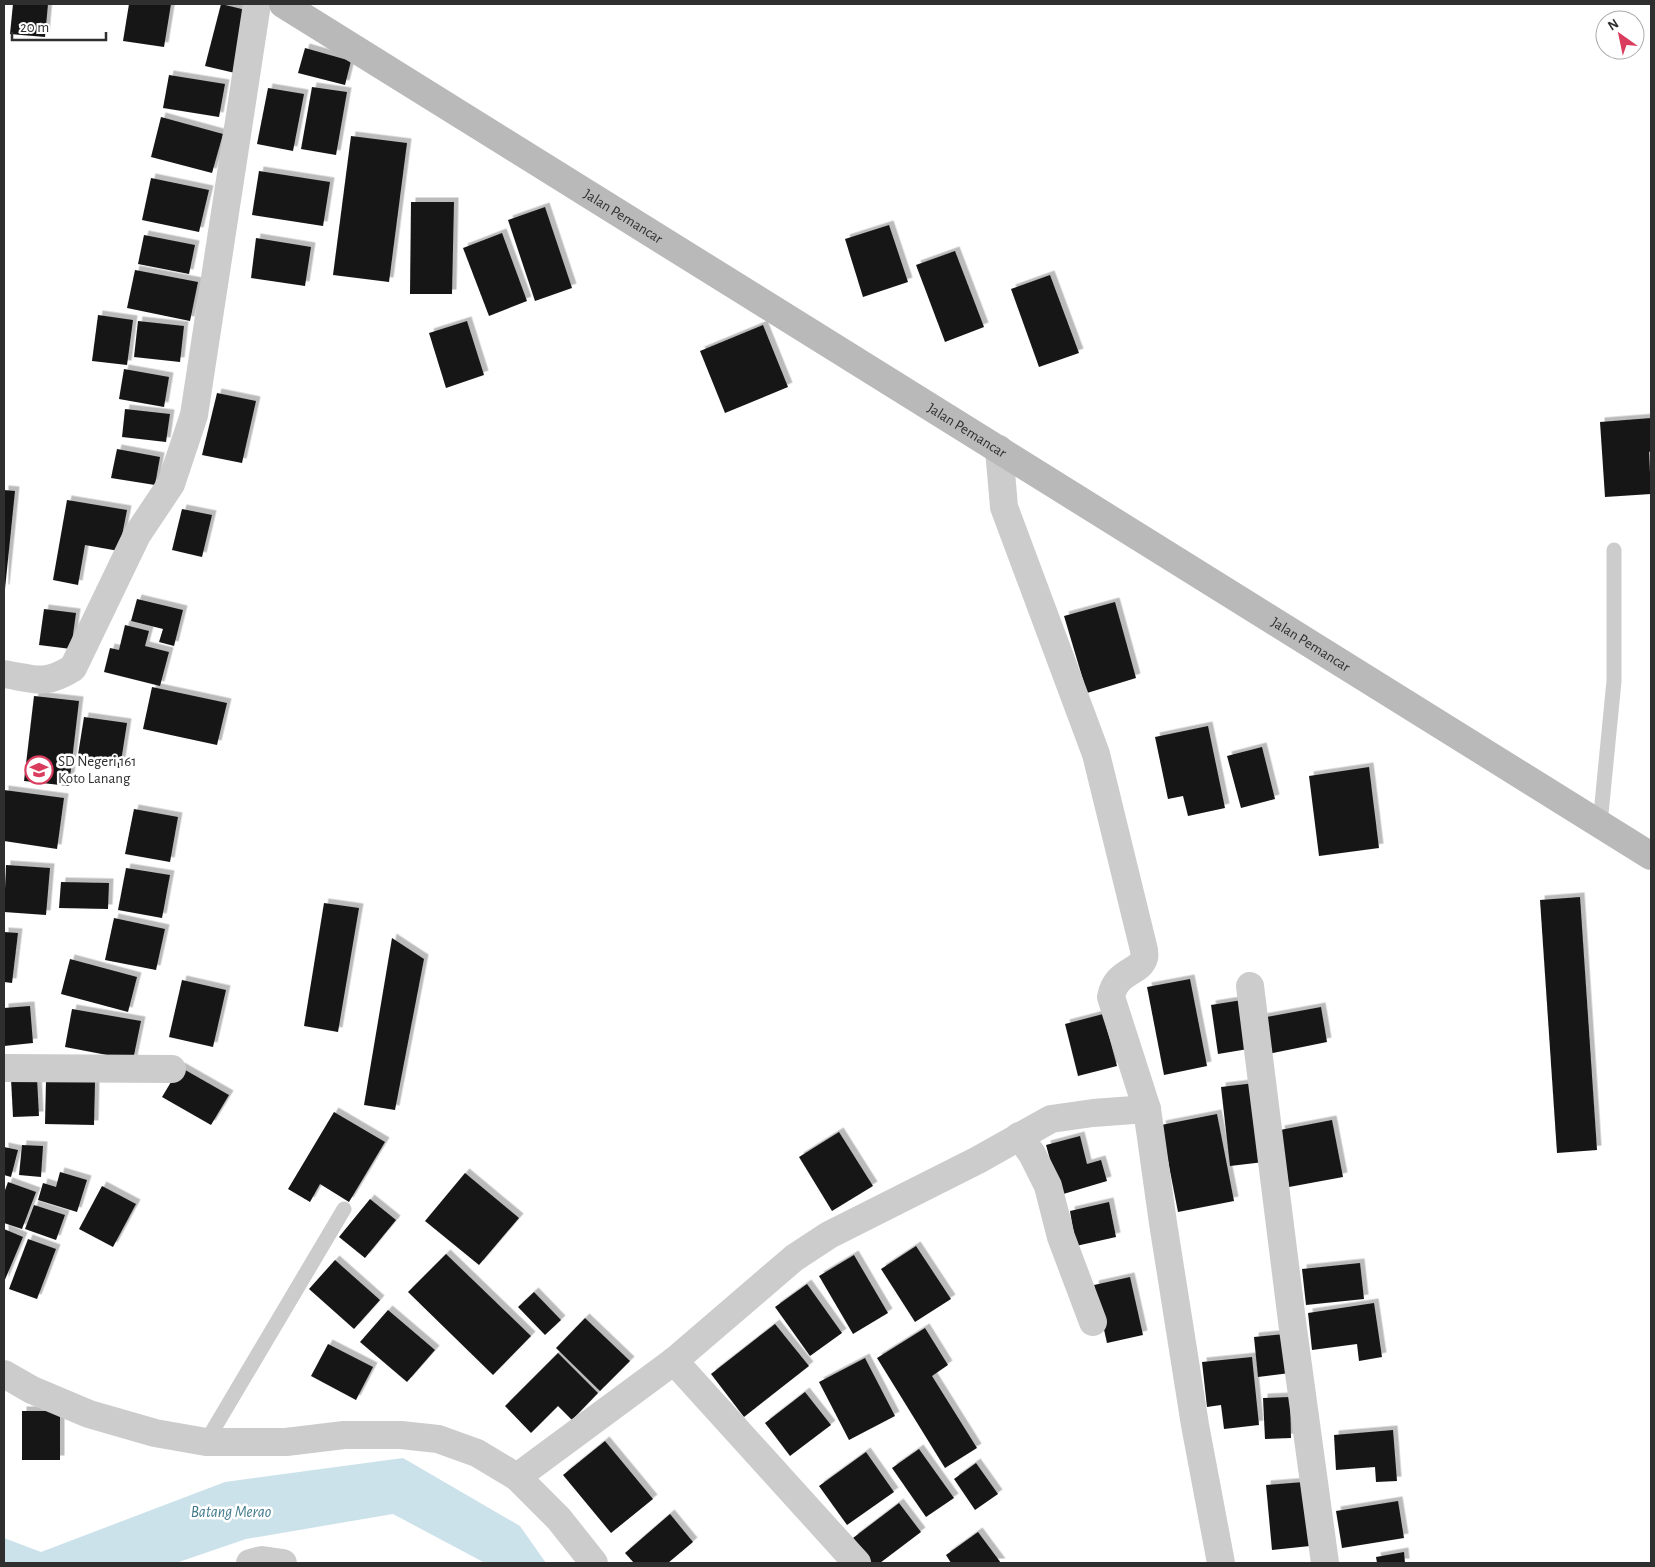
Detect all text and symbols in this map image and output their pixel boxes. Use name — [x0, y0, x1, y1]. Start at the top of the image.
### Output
scale bar — [12, 10, 106, 42]
north arrow — [1595, 10, 1645, 60]
text: N — [1606, 16, 1621, 33]
text: 20 m — [20, 20, 49, 35]
street label: Jalan Pemancar — [581, 186, 666, 246]
street label: Jalan Pemancar — [925, 400, 1009, 460]
street label: Jalan Pemancar — [1269, 614, 1353, 674]
place label: SD Negeri 161 Koto Lanang — [58, 754, 137, 786]
school or university icon: SD Negeri 161 Koto Lanang — [24, 755, 54, 785]
water label: Batang Merao — [191, 1504, 272, 1520]

